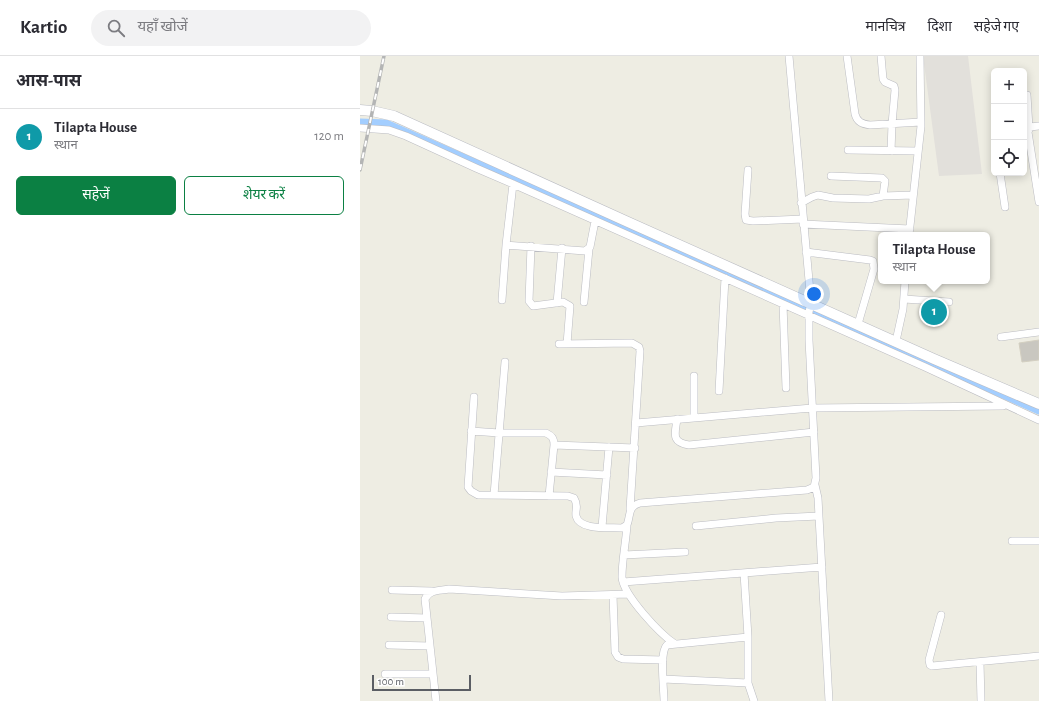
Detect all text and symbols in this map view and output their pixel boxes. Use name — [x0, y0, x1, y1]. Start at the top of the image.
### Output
search box — [91, 10, 371, 46]
icon: search — [105, 17, 127, 39]
text: Kartio — [20, 18, 67, 37]
text: यहाँ खोजें — [137, 19, 188, 34]
text: मानचित्र — [866, 20, 906, 34]
text: दिशा — [928, 20, 952, 34]
text: सहेजे गए — [974, 20, 1019, 34]
map controls — [991, 68, 1027, 176]
button: + — [991, 68, 1027, 104]
text: आस-पास — [16, 72, 81, 89]
button: − — [991, 104, 1027, 140]
text: Tilapta House — [54, 120, 137, 135]
text: 1 — [27, 130, 31, 143]
text: 120 m — [314, 130, 344, 143]
text: स्थान — [54, 139, 78, 152]
button: locate — [991, 140, 1027, 176]
button: सहेजें — [16, 176, 176, 215]
button: शेयर करें — [184, 176, 344, 215]
popup — [878, 232, 990, 284]
text: Tilapta House — [892, 242, 976, 257]
text: स्थान — [892, 261, 916, 274]
your location — [804, 284, 824, 304]
pin: 1 — [921, 297, 947, 327]
scale bar — [372, 673, 471, 692]
text: 100 m — [378, 676, 404, 687]

